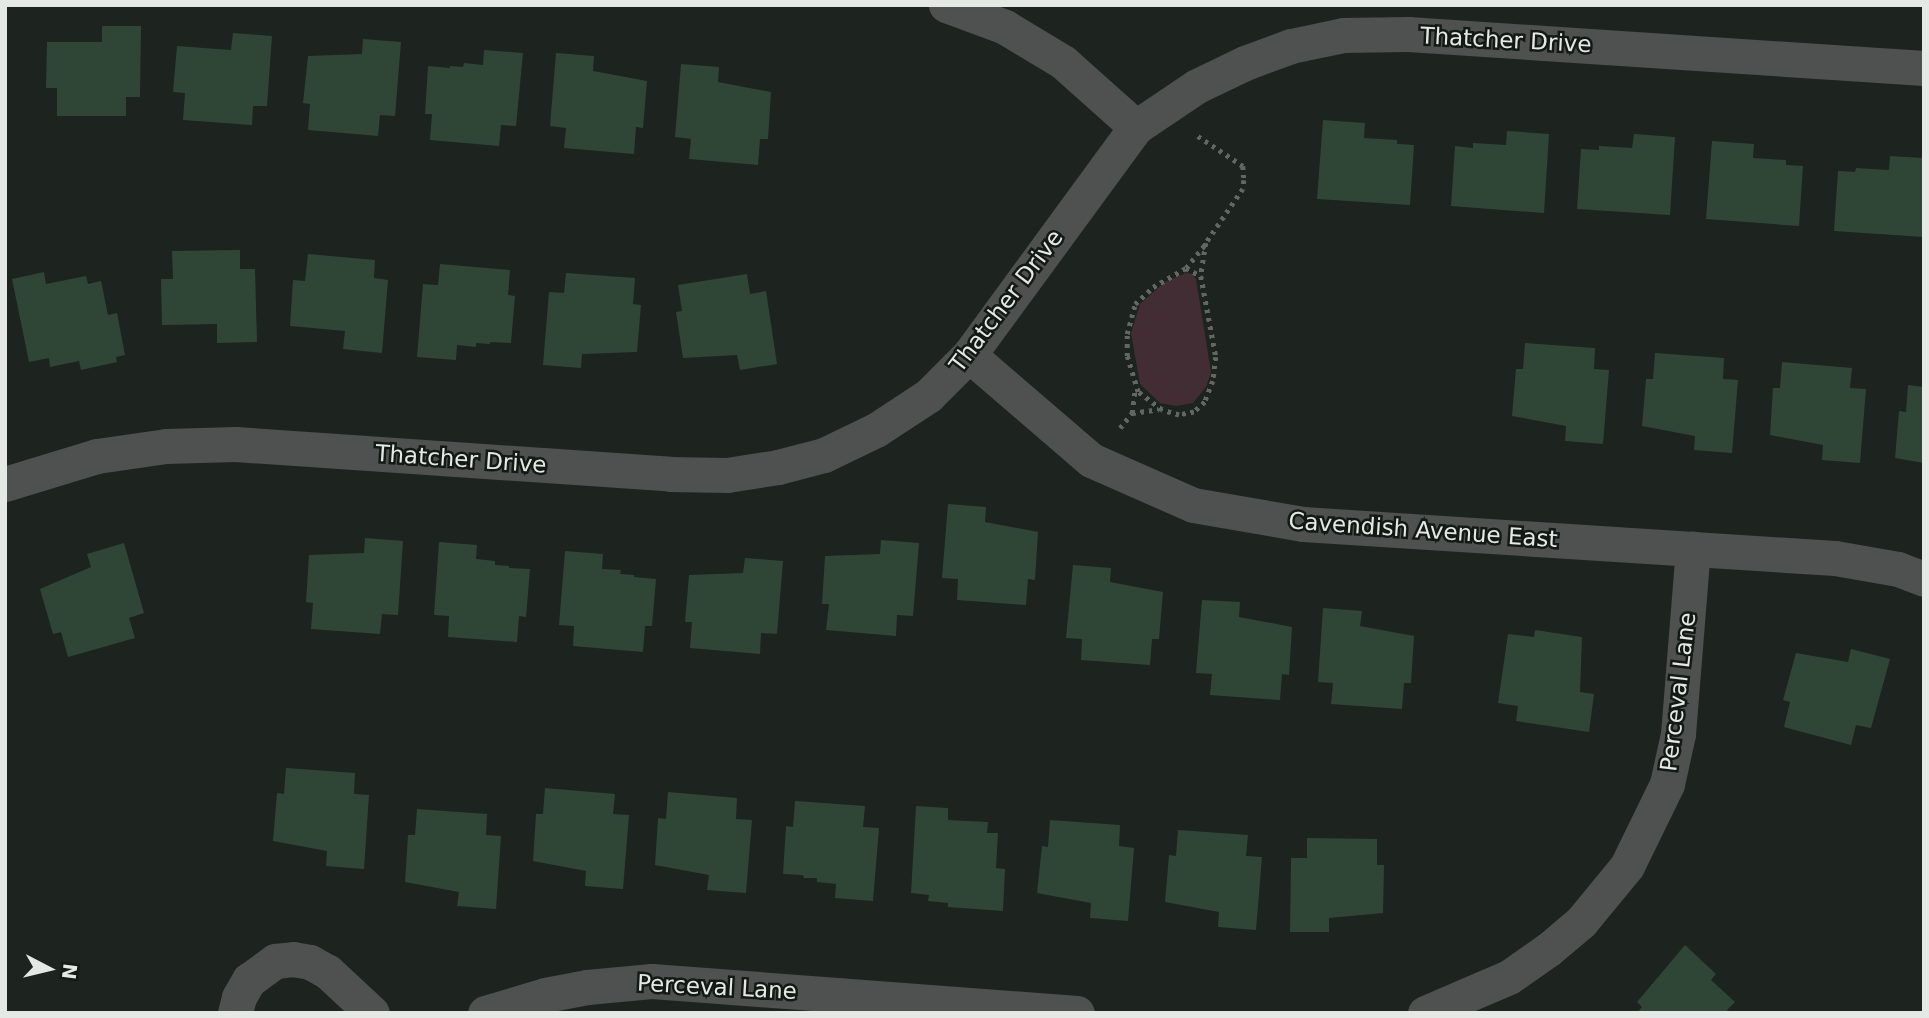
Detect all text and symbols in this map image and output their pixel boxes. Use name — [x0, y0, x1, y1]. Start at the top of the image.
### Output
street label: Thatcher Drive — [1420, 22, 1592, 58]
street label: Thatcher Drive — [943, 224, 1069, 378]
street label: Thatcher Drive — [375, 439, 547, 479]
street label: Cavendish Avenue East — [1287, 507, 1559, 553]
street label: Perceval Lane — [1655, 611, 1701, 773]
north arrow — [14, 934, 84, 1004]
text: N — [58, 962, 82, 981]
street label: Perceval Lane — [636, 969, 798, 1005]

